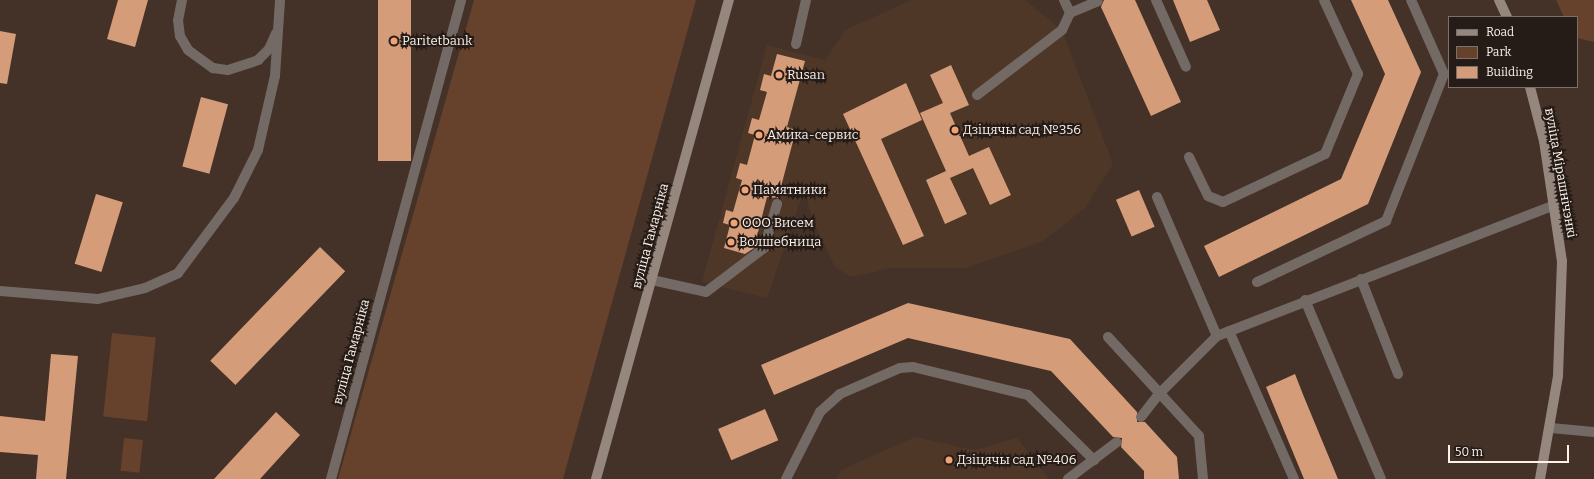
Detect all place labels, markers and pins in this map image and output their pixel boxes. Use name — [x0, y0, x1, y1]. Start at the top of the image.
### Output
place label: Paritetbank — [402, 33, 472, 49]
marker: Paritetbank — [389, 36, 399, 46]
place label: Rusan — [787, 67, 825, 83]
marker: Rusan — [774, 70, 784, 80]
place label: Дзіцячы сад №356 — [963, 122, 1081, 138]
marker: Дзіцячы сад №356 — [950, 125, 960, 135]
place label: Амика-сервис — [767, 127, 858, 143]
marker: Амика-сервис — [754, 130, 764, 140]
place label: Памятники — [753, 182, 827, 198]
marker: Памятники — [740, 185, 750, 195]
place label: ООО Висем — [742, 215, 814, 231]
marker: ООО Висем — [729, 218, 739, 228]
place label: Волшебница — [739, 234, 821, 250]
marker: Волшебница — [726, 237, 736, 247]
place label: Дзіцячы сад №406 — [957, 452, 1076, 468]
marker: Дзіцячы сад №406 — [944, 455, 954, 465]

